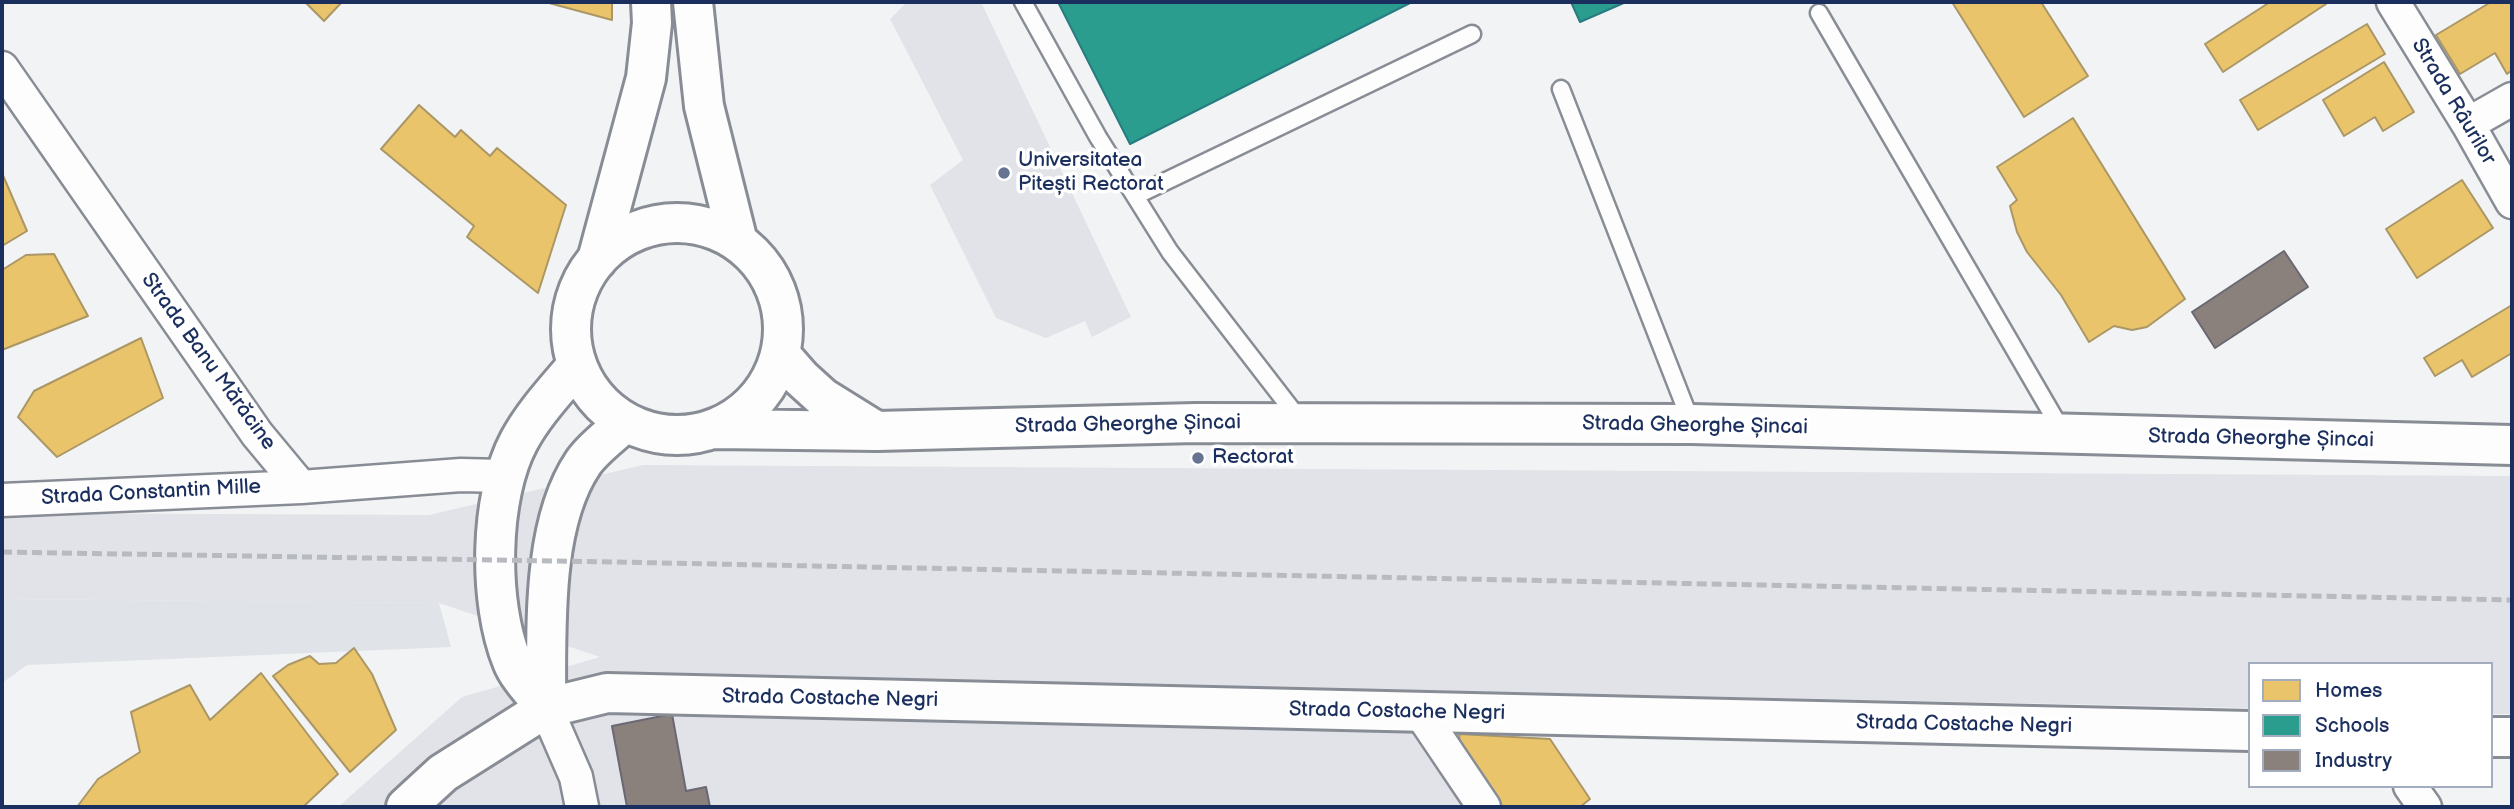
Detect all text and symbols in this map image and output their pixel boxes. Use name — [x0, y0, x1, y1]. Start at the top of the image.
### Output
street label: Strada Râurilor — [2405, 34, 2501, 170]
place label: Universitatea Pitești Rectorat — [1018, 148, 1164, 198]
marker: Universitatea Pitești Rectorat — [996, 165, 1012, 181]
street label: Strada Banu Mărăcine — [135, 269, 281, 455]
street label: Strada Gheorghe Șincai — [1015, 410, 1241, 440]
street label: Strada Gheorghe Șincai — [1582, 411, 1808, 441]
street label: Strada Gheorghe Șincai — [2148, 424, 2374, 454]
place label: Rectorat — [1212, 445, 1294, 471]
marker: Rectorat — [1190, 450, 1206, 466]
street label: Strada Constantin Mille — [40, 475, 262, 511]
legend — [2248, 662, 2493, 788]
text: Homes — [2315, 678, 2383, 703]
street label: Strada Costache Negri — [722, 685, 938, 713]
street label: Strada Costache Negri — [1289, 698, 1505, 726]
street label: Strada Costache Negri — [1856, 711, 2072, 739]
text: Schools — [2315, 713, 2389, 738]
text: Industry — [2315, 748, 2392, 773]

